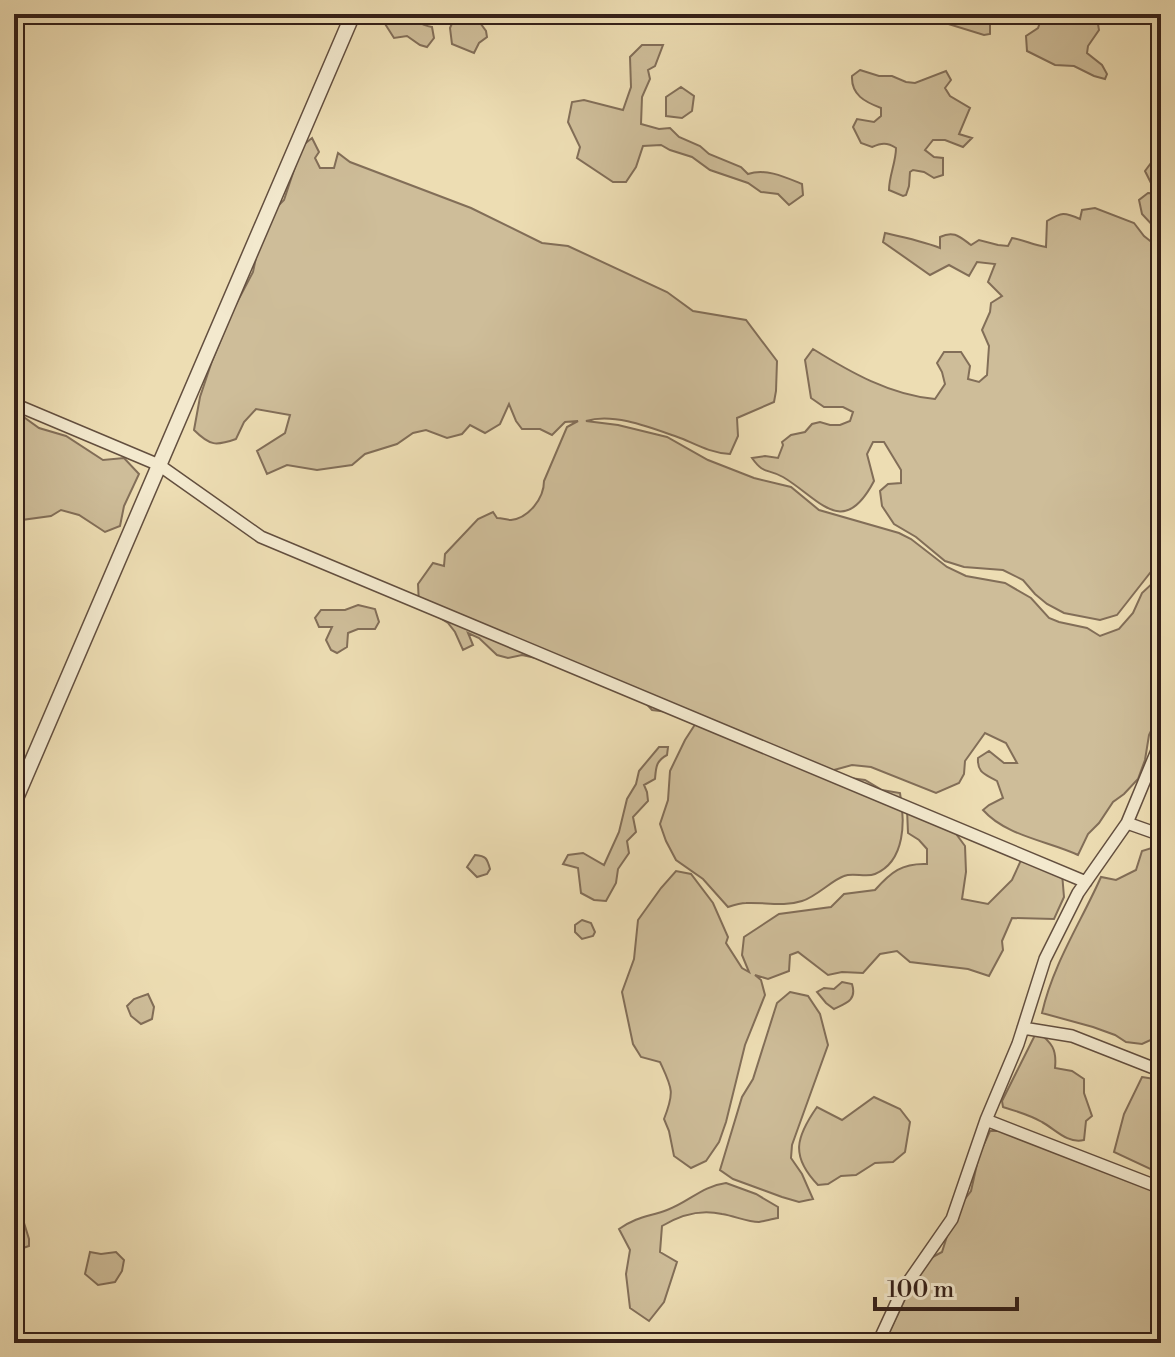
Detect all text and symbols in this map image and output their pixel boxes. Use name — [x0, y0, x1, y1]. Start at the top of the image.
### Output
scale bar — [875, 1261, 1017, 1311]
text: 100 m — [887, 1275, 954, 1305]

